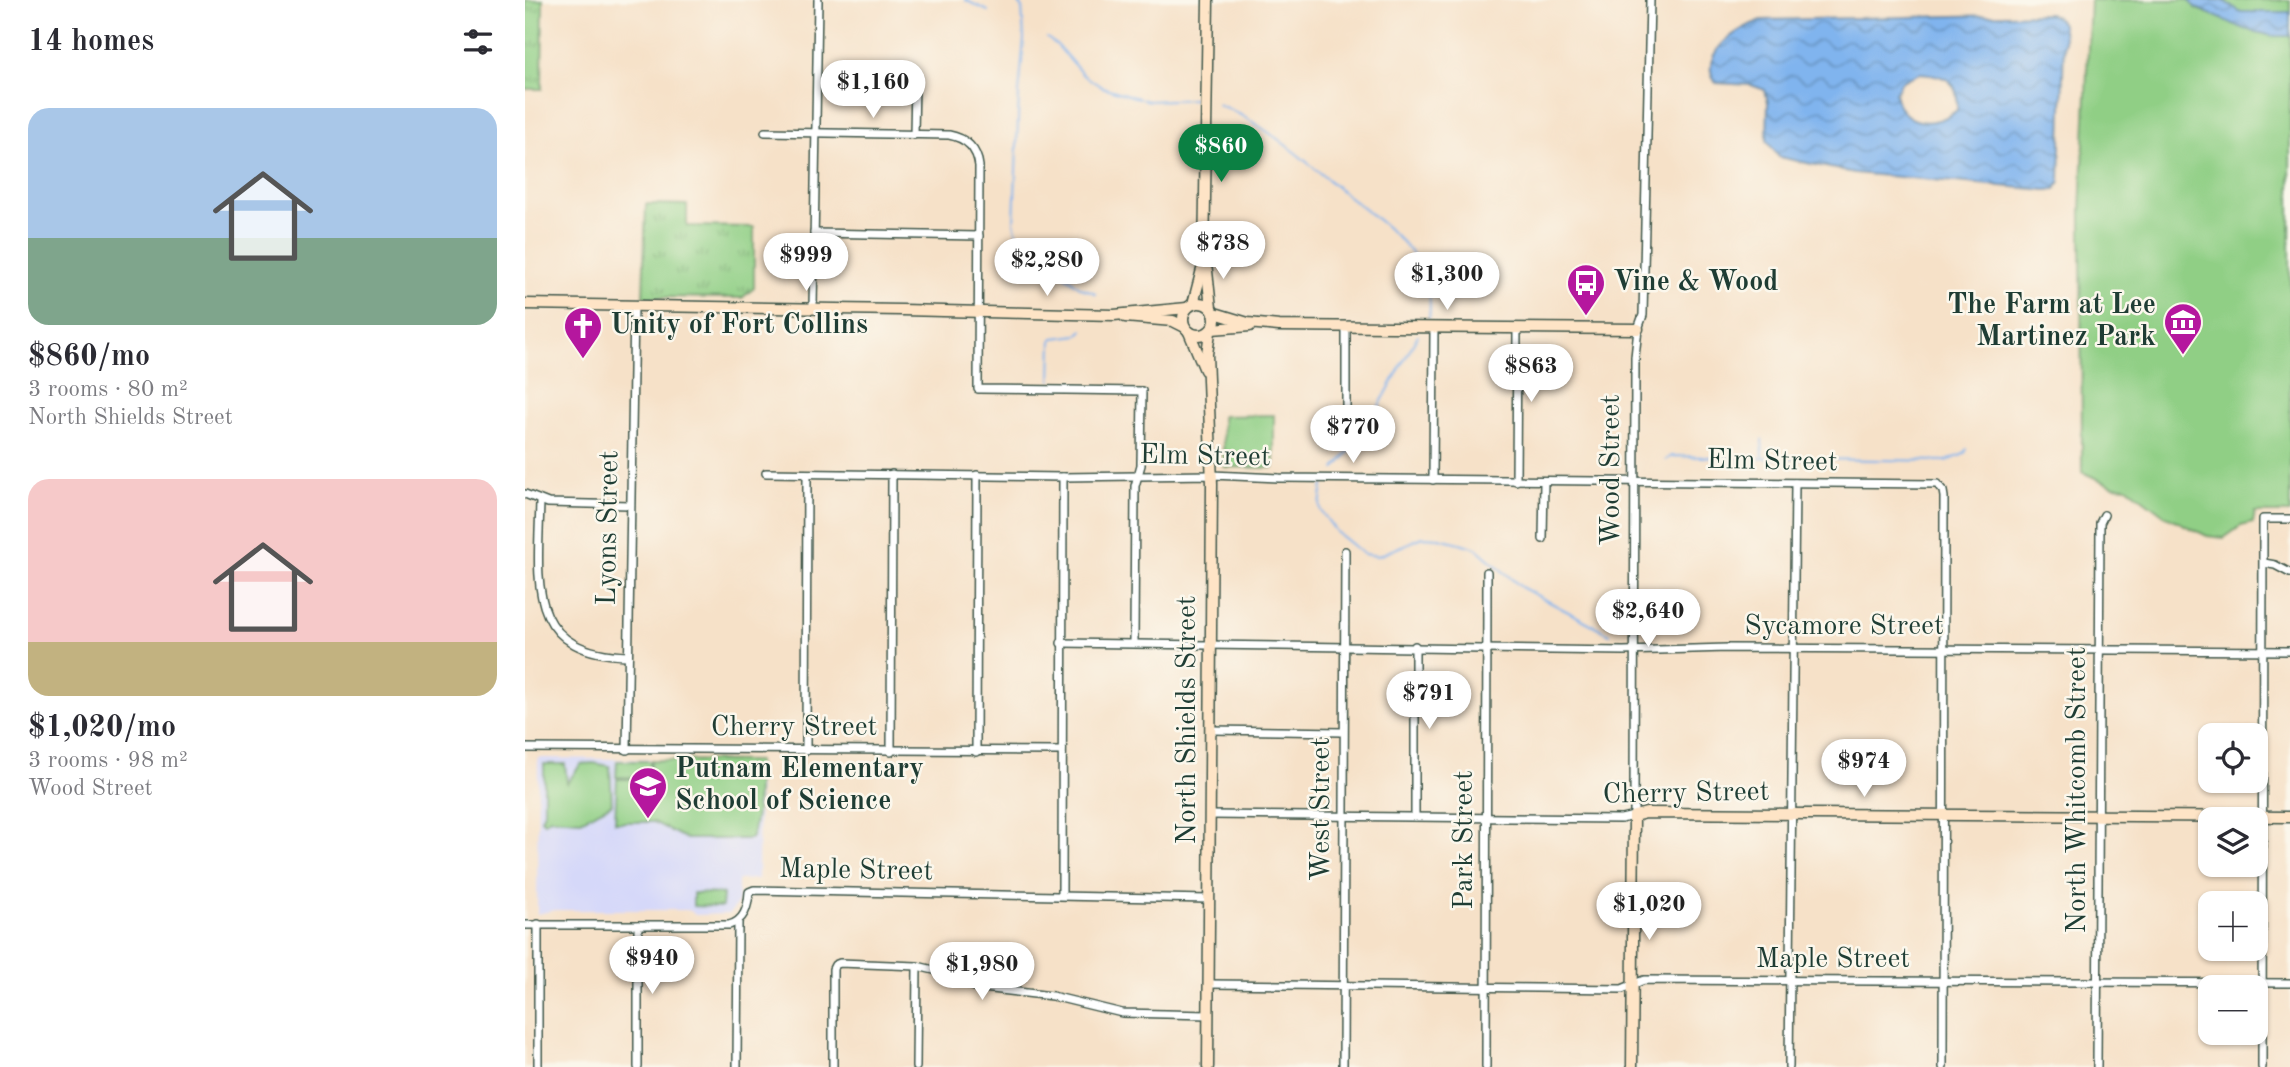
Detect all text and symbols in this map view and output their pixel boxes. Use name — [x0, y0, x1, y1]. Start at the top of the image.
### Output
icon: filters — [459, 23, 497, 61]
text: 14 homes — [28, 27, 154, 57]
pin: $1,160 — [816, 60, 930, 120]
text: $1,160 — [836, 71, 910, 94]
pin: $860 — [1180, 124, 1262, 184]
text: $860 — [1194, 135, 1248, 158]
icon: home — [200, 153, 326, 279]
pin: $738 — [1182, 222, 1264, 281]
text: $738 — [1196, 232, 1250, 255]
pin: $999 — [765, 233, 847, 293]
pin: $2,280 — [990, 238, 1104, 298]
text: $999 — [779, 244, 833, 267]
text: $2,280 — [1010, 249, 1084, 272]
pin: $1,300 — [1390, 252, 1504, 312]
bus stop icon: Vine & Wood — [1565, 262, 1607, 317]
text: $1,300 — [1410, 263, 1484, 286]
place label: Vine & Wood — [1613, 269, 1778, 297]
place label: The Farm at Lee Martinez Park — [1947, 292, 2156, 352]
museum icon: The Farm at Lee Martinez Park — [2162, 301, 2204, 356]
church icon: Unity of Fort Collins — [562, 305, 604, 360]
place label: Unity of Fort Collins — [610, 312, 868, 340]
text: $860/mo — [28, 342, 150, 372]
pin: $863 — [1490, 344, 1572, 404]
text: $863 — [1504, 355, 1558, 378]
text: 3 rooms · 80 m² — [28, 378, 188, 401]
street label: Wood Street — [1598, 394, 1626, 546]
text: North Shields Street — [28, 406, 233, 429]
pin: $770 — [1312, 406, 1394, 465]
text: $770 — [1326, 416, 1380, 439]
street label: Elm Street — [1139, 442, 1271, 472]
street label: Elm Street — [1706, 447, 1838, 477]
street label: Lyons Street — [594, 450, 624, 606]
icon: home — [200, 524, 326, 650]
pin: $2,640 — [1591, 590, 1705, 649]
street label: North Shields Street — [1174, 595, 1202, 845]
text: $2,640 — [1611, 600, 1685, 623]
street label: Sycamore Street — [1744, 613, 1944, 641]
street label: North Whitcomb Street — [2064, 646, 2092, 934]
pin: $791 — [1388, 672, 1470, 731]
text: $791 — [1402, 682, 1456, 705]
text: $1,020/mo — [28, 713, 176, 743]
street label: Cherry Street — [711, 714, 877, 742]
map controls — [2198, 723, 2268, 1045]
button: locate — [2198, 723, 2268, 793]
street label: West Street — [1308, 737, 1336, 881]
pin: $974 — [1823, 740, 1905, 799]
text: 3 rooms · 98 m² — [28, 749, 188, 772]
text: $974 — [1837, 750, 1891, 773]
place label: Putnam Elementary School of Science — [675, 756, 924, 816]
school or university icon: Putnam Elementary School of Science — [627, 765, 669, 820]
street label: Park Street — [1451, 770, 1479, 910]
text: Wood Street — [28, 777, 153, 800]
street label: Cherry Street — [1602, 779, 1770, 809]
button: layers — [2198, 807, 2268, 877]
street label: Maple Street — [779, 856, 933, 886]
pin: $1,020 — [1592, 883, 1706, 942]
button: + — [2198, 891, 2268, 961]
text: $1,020 — [1612, 893, 1686, 916]
pin: $940 — [611, 936, 693, 996]
pin: $1,980 — [925, 942, 1039, 1002]
street label: Maple Street — [1756, 946, 1910, 974]
text: $940 — [625, 947, 679, 970]
text: $1,980 — [945, 953, 1019, 976]
button: − — [2198, 975, 2268, 1045]

